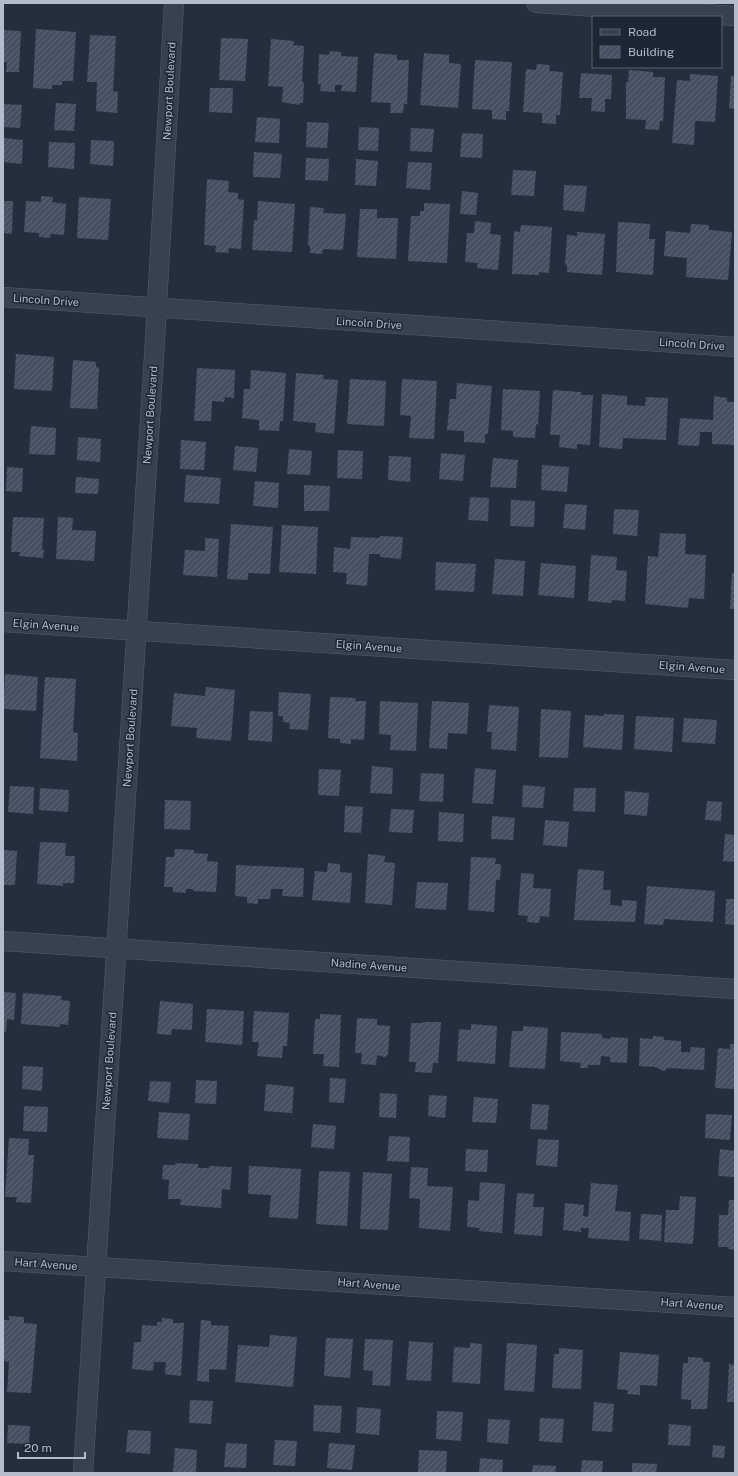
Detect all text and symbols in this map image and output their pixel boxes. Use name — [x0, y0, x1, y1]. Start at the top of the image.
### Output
legend — [592, 16, 722, 68]
text: Road — [628, 25, 656, 39]
street label: Newport Boulevard — [160, 42, 178, 140]
text: Building — [628, 45, 674, 59]
street label: Lincoln Drive — [13, 292, 79, 308]
street label: Lincoln Drive — [336, 315, 402, 331]
street label: Lincoln Drive — [659, 336, 725, 352]
street label: Newport Boulevard — [141, 366, 159, 464]
street label: Elgin Avenue — [12, 617, 80, 633]
street label: Elgin Avenue — [335, 638, 403, 654]
street label: Elgin Avenue — [658, 659, 726, 675]
street label: Newport Boulevard — [121, 689, 139, 787]
street label: Nadine Avenue — [330, 956, 408, 974]
street label: Newport Boulevard — [100, 1012, 118, 1110]
street label: Hart Avenue — [14, 1256, 78, 1272]
street label: Hart Avenue — [337, 1276, 401, 1292]
street label: Hart Avenue — [660, 1296, 724, 1312]
scale bar — [18, 1434, 85, 1460]
text: 20 m — [24, 1441, 52, 1455]

